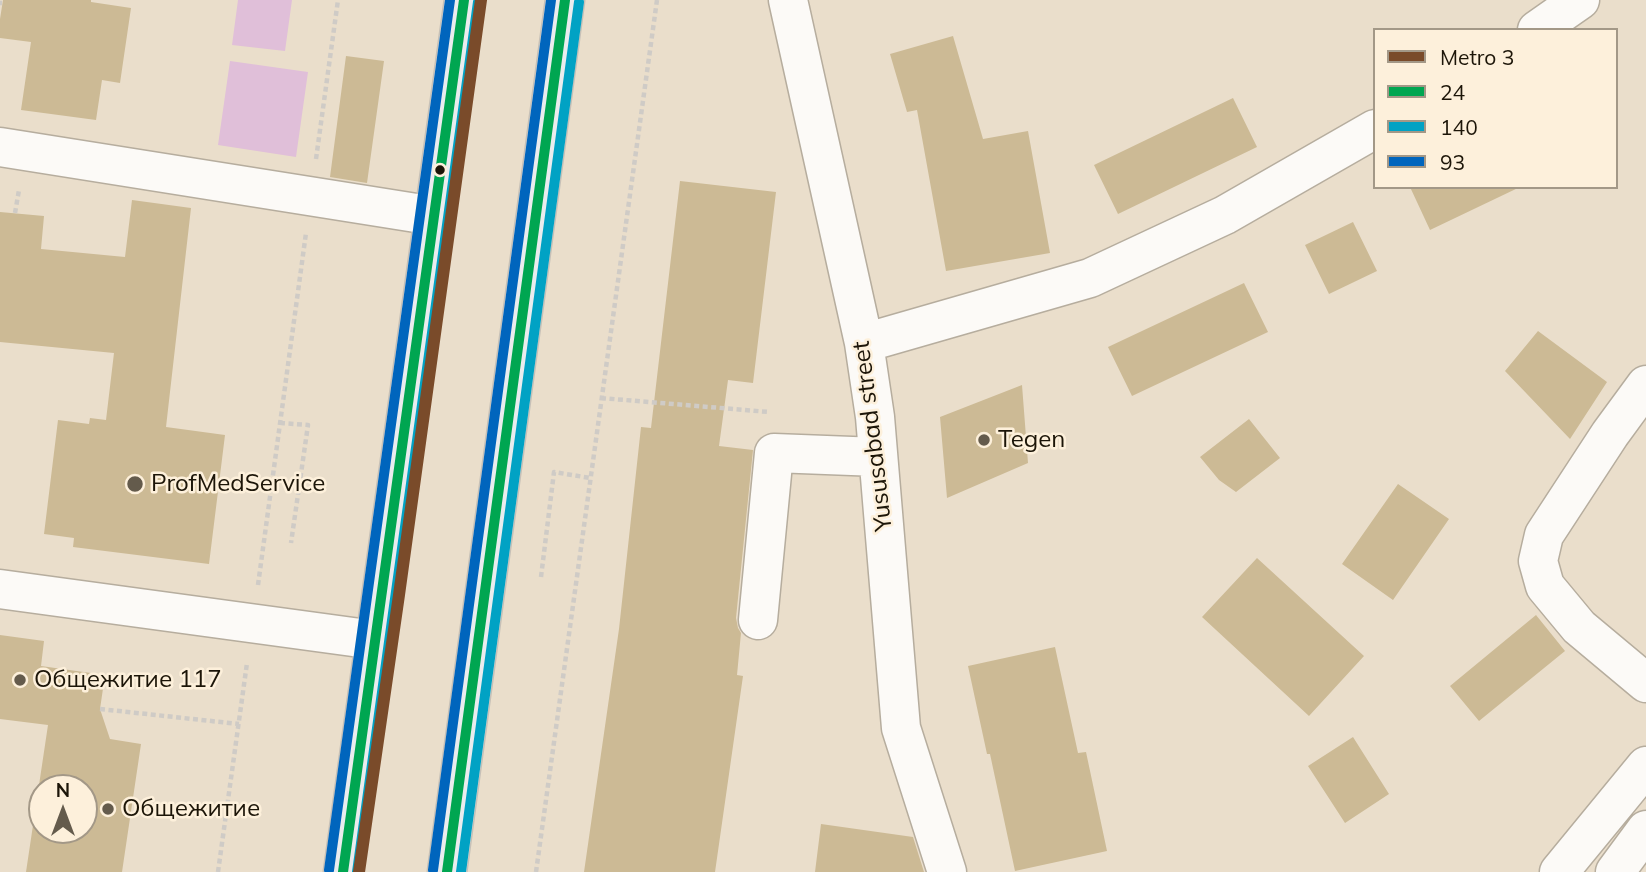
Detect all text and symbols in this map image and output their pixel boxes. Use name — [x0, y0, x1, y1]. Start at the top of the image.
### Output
legend — [1373, 28, 1618, 189]
text: Metro 3 — [1440, 44, 1514, 70]
text: 24 — [1440, 79, 1465, 105]
text: 140 — [1440, 114, 1478, 140]
text: 93 — [1440, 149, 1465, 175]
unlabelled marker — [433, 163, 447, 177]
street label: Yususabad street — [847, 339, 899, 533]
place label: Tegen — [998, 426, 1065, 454]
marker: Tegen — [976, 432, 992, 448]
place label: ProfMedService — [151, 470, 325, 498]
marker: ProfMedService — [125, 474, 145, 494]
place label: Общежитие 117 — [34, 666, 222, 694]
marker: Общежитие 117 — [12, 672, 28, 688]
north arrow — [28, 774, 98, 844]
text: N — [56, 778, 70, 802]
place label: Общежитие — [122, 795, 260, 823]
marker: Общежитие — [100, 801, 116, 817]

